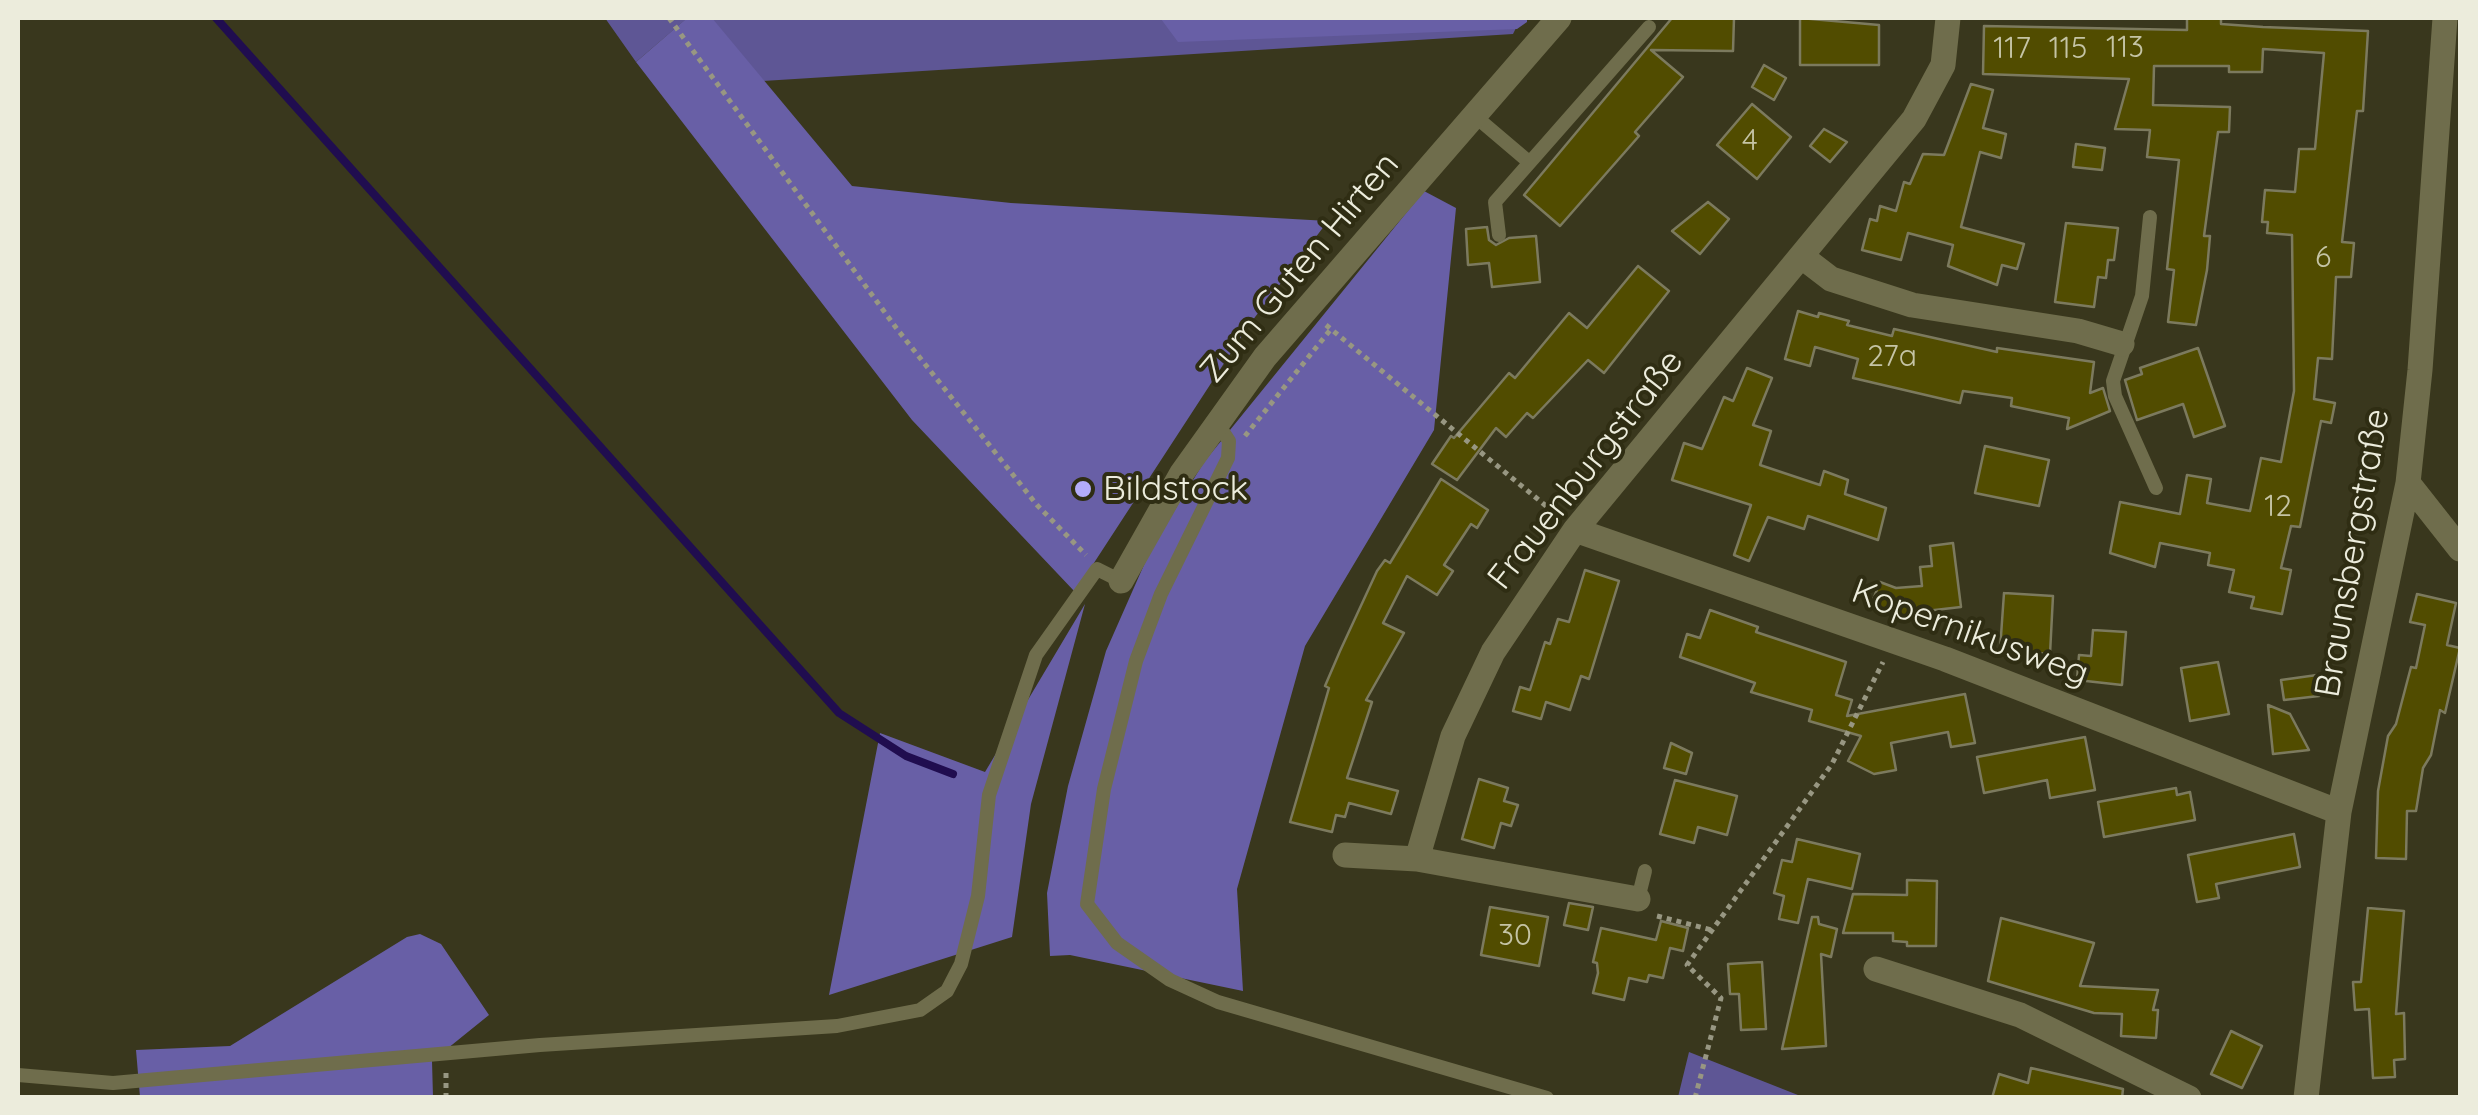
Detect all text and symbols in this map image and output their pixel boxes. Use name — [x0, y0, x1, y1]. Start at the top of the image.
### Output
house number: 113 — [2106, 30, 2144, 66]
house number: 117 — [1993, 31, 2031, 67]
house number: 115 — [2049, 31, 2087, 67]
house number: 4 — [1742, 123, 1758, 159]
street label: Zum Guten Hirten — [1192, 145, 1408, 391]
house number: 6 — [2315, 240, 2331, 276]
house number: 27a — [1867, 339, 1917, 375]
street label: Frauenburgstraße — [1479, 342, 1693, 598]
street label: Braunsbergstraße — [2307, 405, 2399, 701]
place label: Bildstock — [1103, 468, 1248, 510]
marker: Bildstock — [1072, 478, 1094, 500]
house number: 12 — [2264, 489, 2292, 525]
street label: Kopernikusweg — [1846, 571, 2094, 695]
house number: 30 — [1498, 918, 1532, 954]

